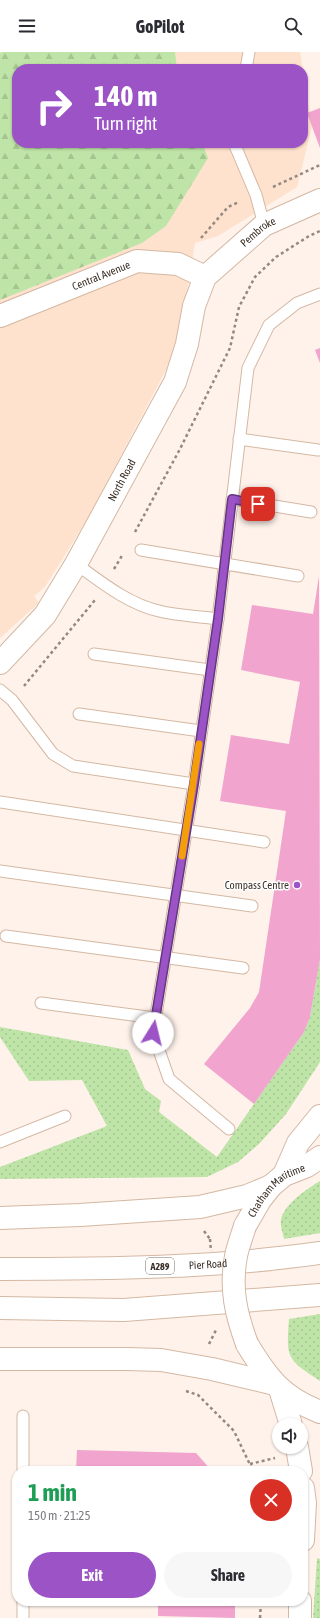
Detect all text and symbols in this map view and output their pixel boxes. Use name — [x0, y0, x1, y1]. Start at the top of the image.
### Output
icon: menu — [16, 15, 38, 37]
icon: search — [282, 15, 304, 37]
text: GoPilot — [135, 16, 185, 37]
icon: right — [28, 80, 80, 132]
text: 140 m — [94, 80, 157, 112]
text: Turn right — [94, 113, 157, 134]
street label: Pembroke — [238, 215, 277, 249]
street label: Central Avenue — [70, 258, 132, 292]
street label: North Road — [105, 457, 138, 503]
pin — [241, 487, 275, 521]
icon: arrive — [247, 493, 269, 515]
place label: Compass Centre — [225, 879, 289, 891]
marker: Compass Centre — [292, 880, 302, 890]
position arrow — [132, 1012, 174, 1054]
street label: Chatham Maritime — [245, 1161, 307, 1219]
street label: Pier Road — [188, 1257, 228, 1271]
road number: A289 — [146, 1258, 174, 1274]
map controls — [272, 1418, 308, 1454]
button: sound — [272, 1418, 308, 1454]
text: 1 min — [28, 1479, 77, 1506]
button: close — [250, 1479, 292, 1521]
text: 150 m · 21:25 — [28, 1508, 91, 1523]
button: Exit — [28, 1552, 156, 1598]
button: Share — [164, 1552, 292, 1598]

